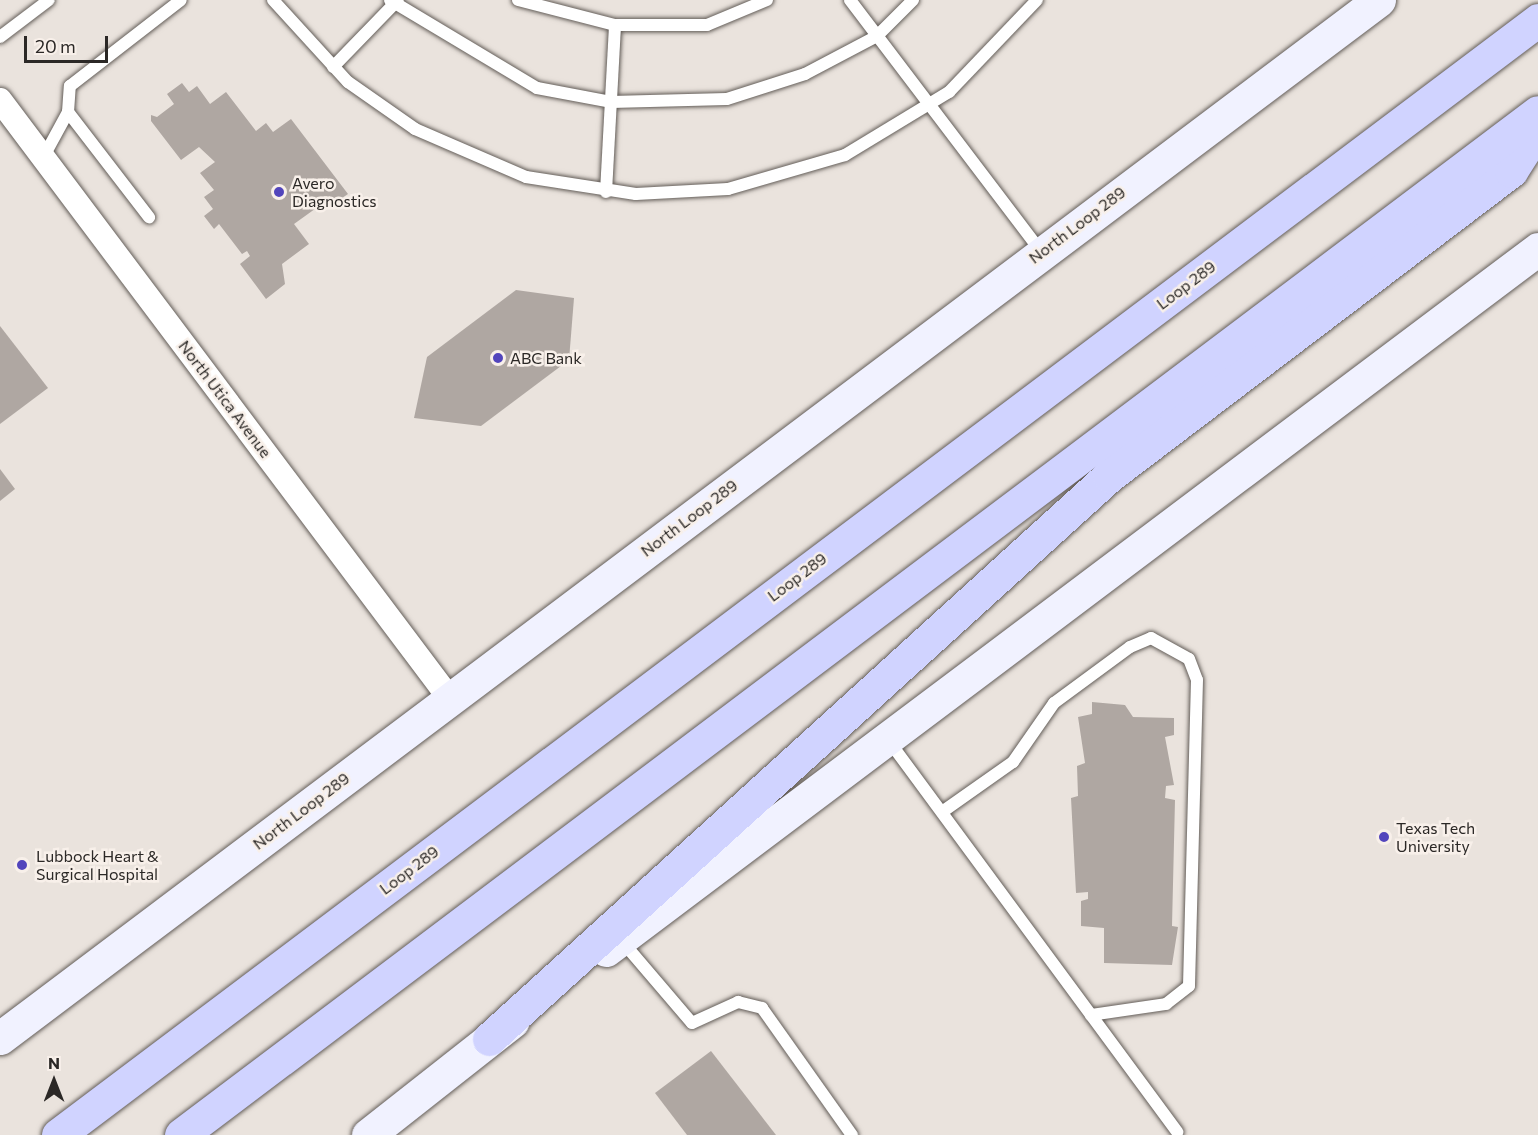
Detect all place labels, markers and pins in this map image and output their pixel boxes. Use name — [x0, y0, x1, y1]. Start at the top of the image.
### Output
place label: Avero Diagnostics — [292, 173, 377, 211]
marker: Avero Diagnostics — [270, 183, 288, 201]
place label: ABC Bank — [510, 348, 582, 368]
marker: ABC Bank — [491, 351, 505, 365]
place label: Texas Tech University — [1396, 818, 1475, 856]
marker: Texas Tech University — [1377, 830, 1391, 844]
place label: Lubbock Heart & Surgical Hospital — [36, 846, 159, 884]
marker: Lubbock Heart & Surgical Hospital — [13, 856, 31, 874]

